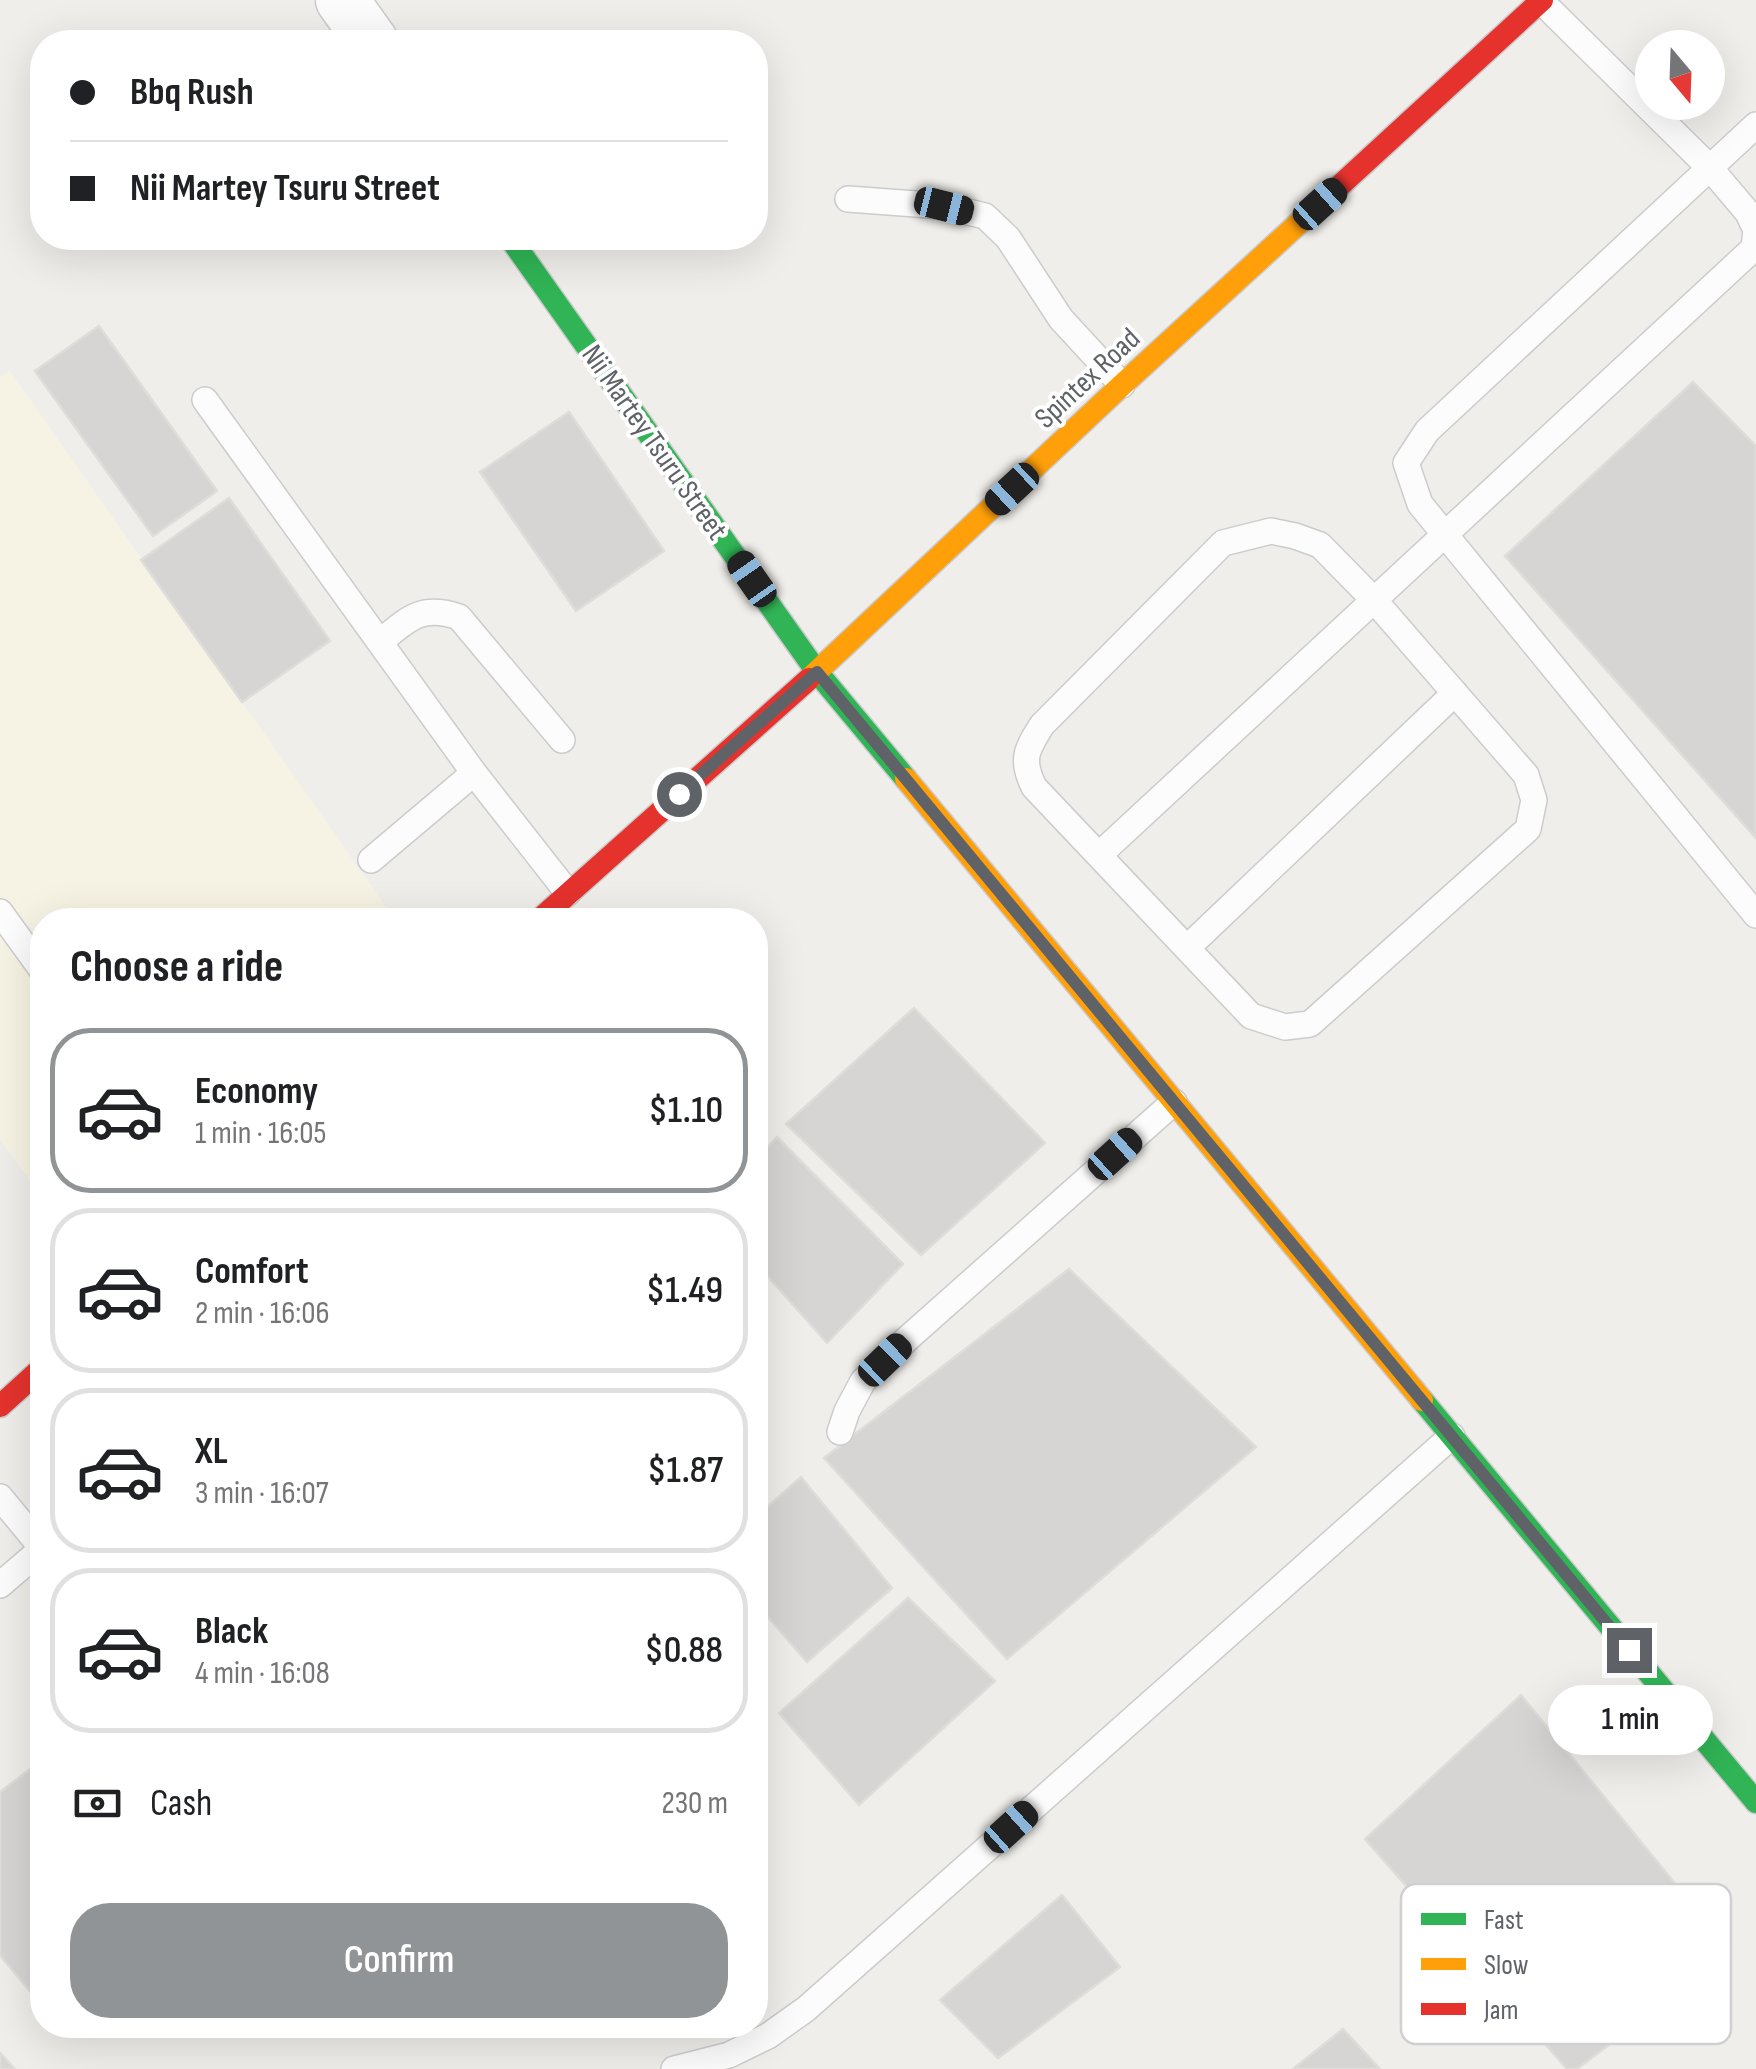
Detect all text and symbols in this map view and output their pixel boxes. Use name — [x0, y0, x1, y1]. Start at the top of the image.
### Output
north arrow — [1635, 30, 1725, 120]
map controls — [1635, 30, 1725, 120]
text: Bbq Rush — [130, 70, 254, 115]
text: Nii Martey Tsuru Street — [130, 166, 440, 211]
car — [1288, 173, 1352, 235]
car — [911, 184, 977, 228]
street label: Spintex Road — [1028, 321, 1148, 436]
street label: Nii Martey Tsuru Street — [574, 338, 735, 547]
car — [980, 458, 1044, 520]
car — [723, 546, 781, 612]
route start — [657, 772, 702, 817]
text: Choose a ride — [70, 940, 283, 995]
icon: car — [75, 1066, 165, 1156]
text: Economy — [195, 1069, 318, 1114]
text: $1.10 — [648, 1088, 723, 1133]
text: 1 min · 16:05 — [195, 1114, 326, 1153]
car — [1083, 1123, 1147, 1185]
icon: car — [75, 1246, 165, 1336]
text: Comfort — [195, 1249, 309, 1294]
text: $1.49 — [646, 1268, 723, 1313]
text: 2 min · 16:06 — [195, 1294, 330, 1333]
car — [853, 1328, 917, 1392]
icon: car — [75, 1426, 165, 1516]
text: XL — [195, 1429, 228, 1474]
text: $1.87 — [647, 1448, 723, 1493]
text: 3 min · 16:07 — [195, 1474, 328, 1513]
icon: car — [75, 1606, 165, 1696]
text: Black — [195, 1609, 268, 1654]
text: $0.88 — [644, 1628, 723, 1673]
route end — [1607, 1628, 1652, 1673]
text: 4 min · 16:08 — [195, 1654, 330, 1693]
callout: 1 min — [1546, 1685, 1712, 1755]
text: 1 min — [1601, 1700, 1660, 1739]
icon: cash — [70, 1776, 125, 1831]
text: Cash — [150, 1781, 212, 1826]
text: 230 m — [661, 1784, 728, 1823]
car — [979, 1796, 1043, 1858]
legend — [1401, 1884, 1731, 2044]
button: Confirm — [70, 1903, 728, 2018]
text: Fast — [1484, 1904, 1523, 1937]
text: Slow — [1484, 1949, 1529, 1982]
text: Jam — [1483, 1994, 1519, 2027]

